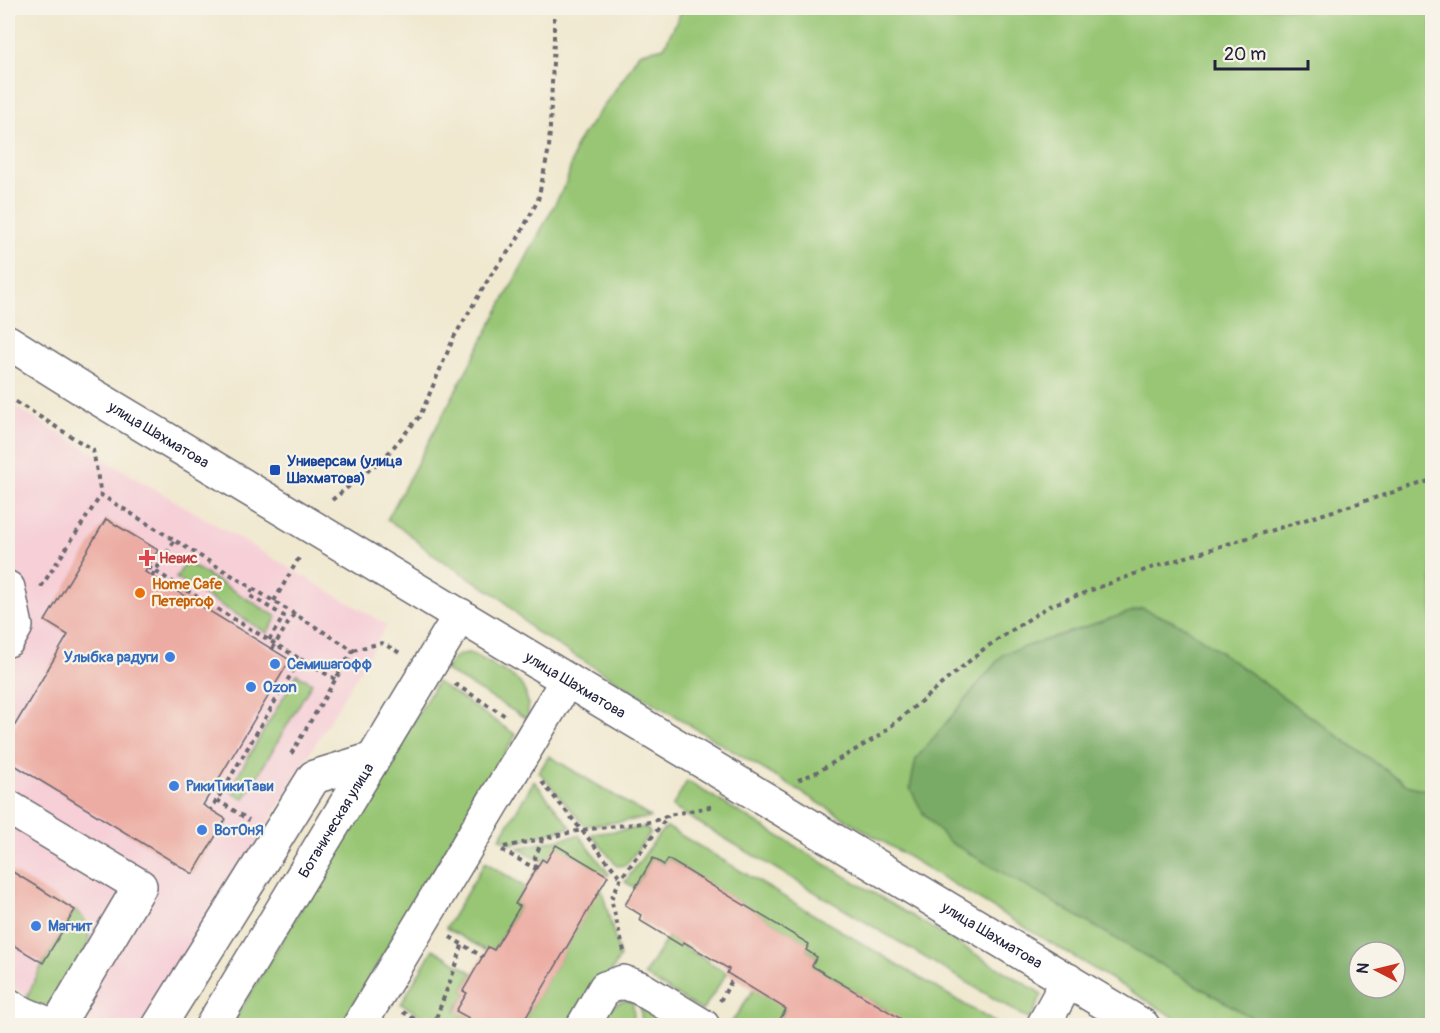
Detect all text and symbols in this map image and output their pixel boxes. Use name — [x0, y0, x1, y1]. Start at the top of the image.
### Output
scale bar — [1215, 33, 1308, 71]
text: 20 m — [1224, 43, 1266, 66]
street label: улица Шахматова — [104, 397, 212, 473]
place label: Универсам (улица Шахматова) — [286, 452, 402, 488]
marker: Универсам (улица Шахматова) — [268, 463, 282, 477]
place label: Невис — [159, 549, 198, 568]
marker: Невис — [140, 551, 154, 565]
place label: Home Cafe Петергоф — [152, 575, 222, 611]
marker: Home Cafe Петергоф — [133, 586, 147, 600]
street label: улица Шахматова — [520, 647, 629, 723]
place label: Улыбка радуги — [64, 648, 158, 667]
marker: Улыбка радуги — [163, 650, 177, 664]
place label: Семишагофф — [287, 655, 373, 674]
marker: Семишагофф — [268, 657, 282, 671]
place label: Ozon — [263, 678, 297, 697]
marker: Ozon — [244, 680, 258, 694]
street label: Ботаническая улица — [294, 760, 378, 882]
place label: РикиТикиТави — [186, 777, 274, 796]
marker: РикиТикиТави — [167, 779, 181, 793]
place label: ВотОнЯ — [214, 821, 264, 840]
marker: ВотОнЯ — [195, 823, 209, 837]
street label: улица Шахматова — [937, 898, 1046, 973]
place label: Магнит — [48, 917, 93, 936]
marker: Магнит — [29, 919, 43, 933]
north arrow — [1347, 940, 1407, 1000]
text: N — [1353, 962, 1374, 975]

